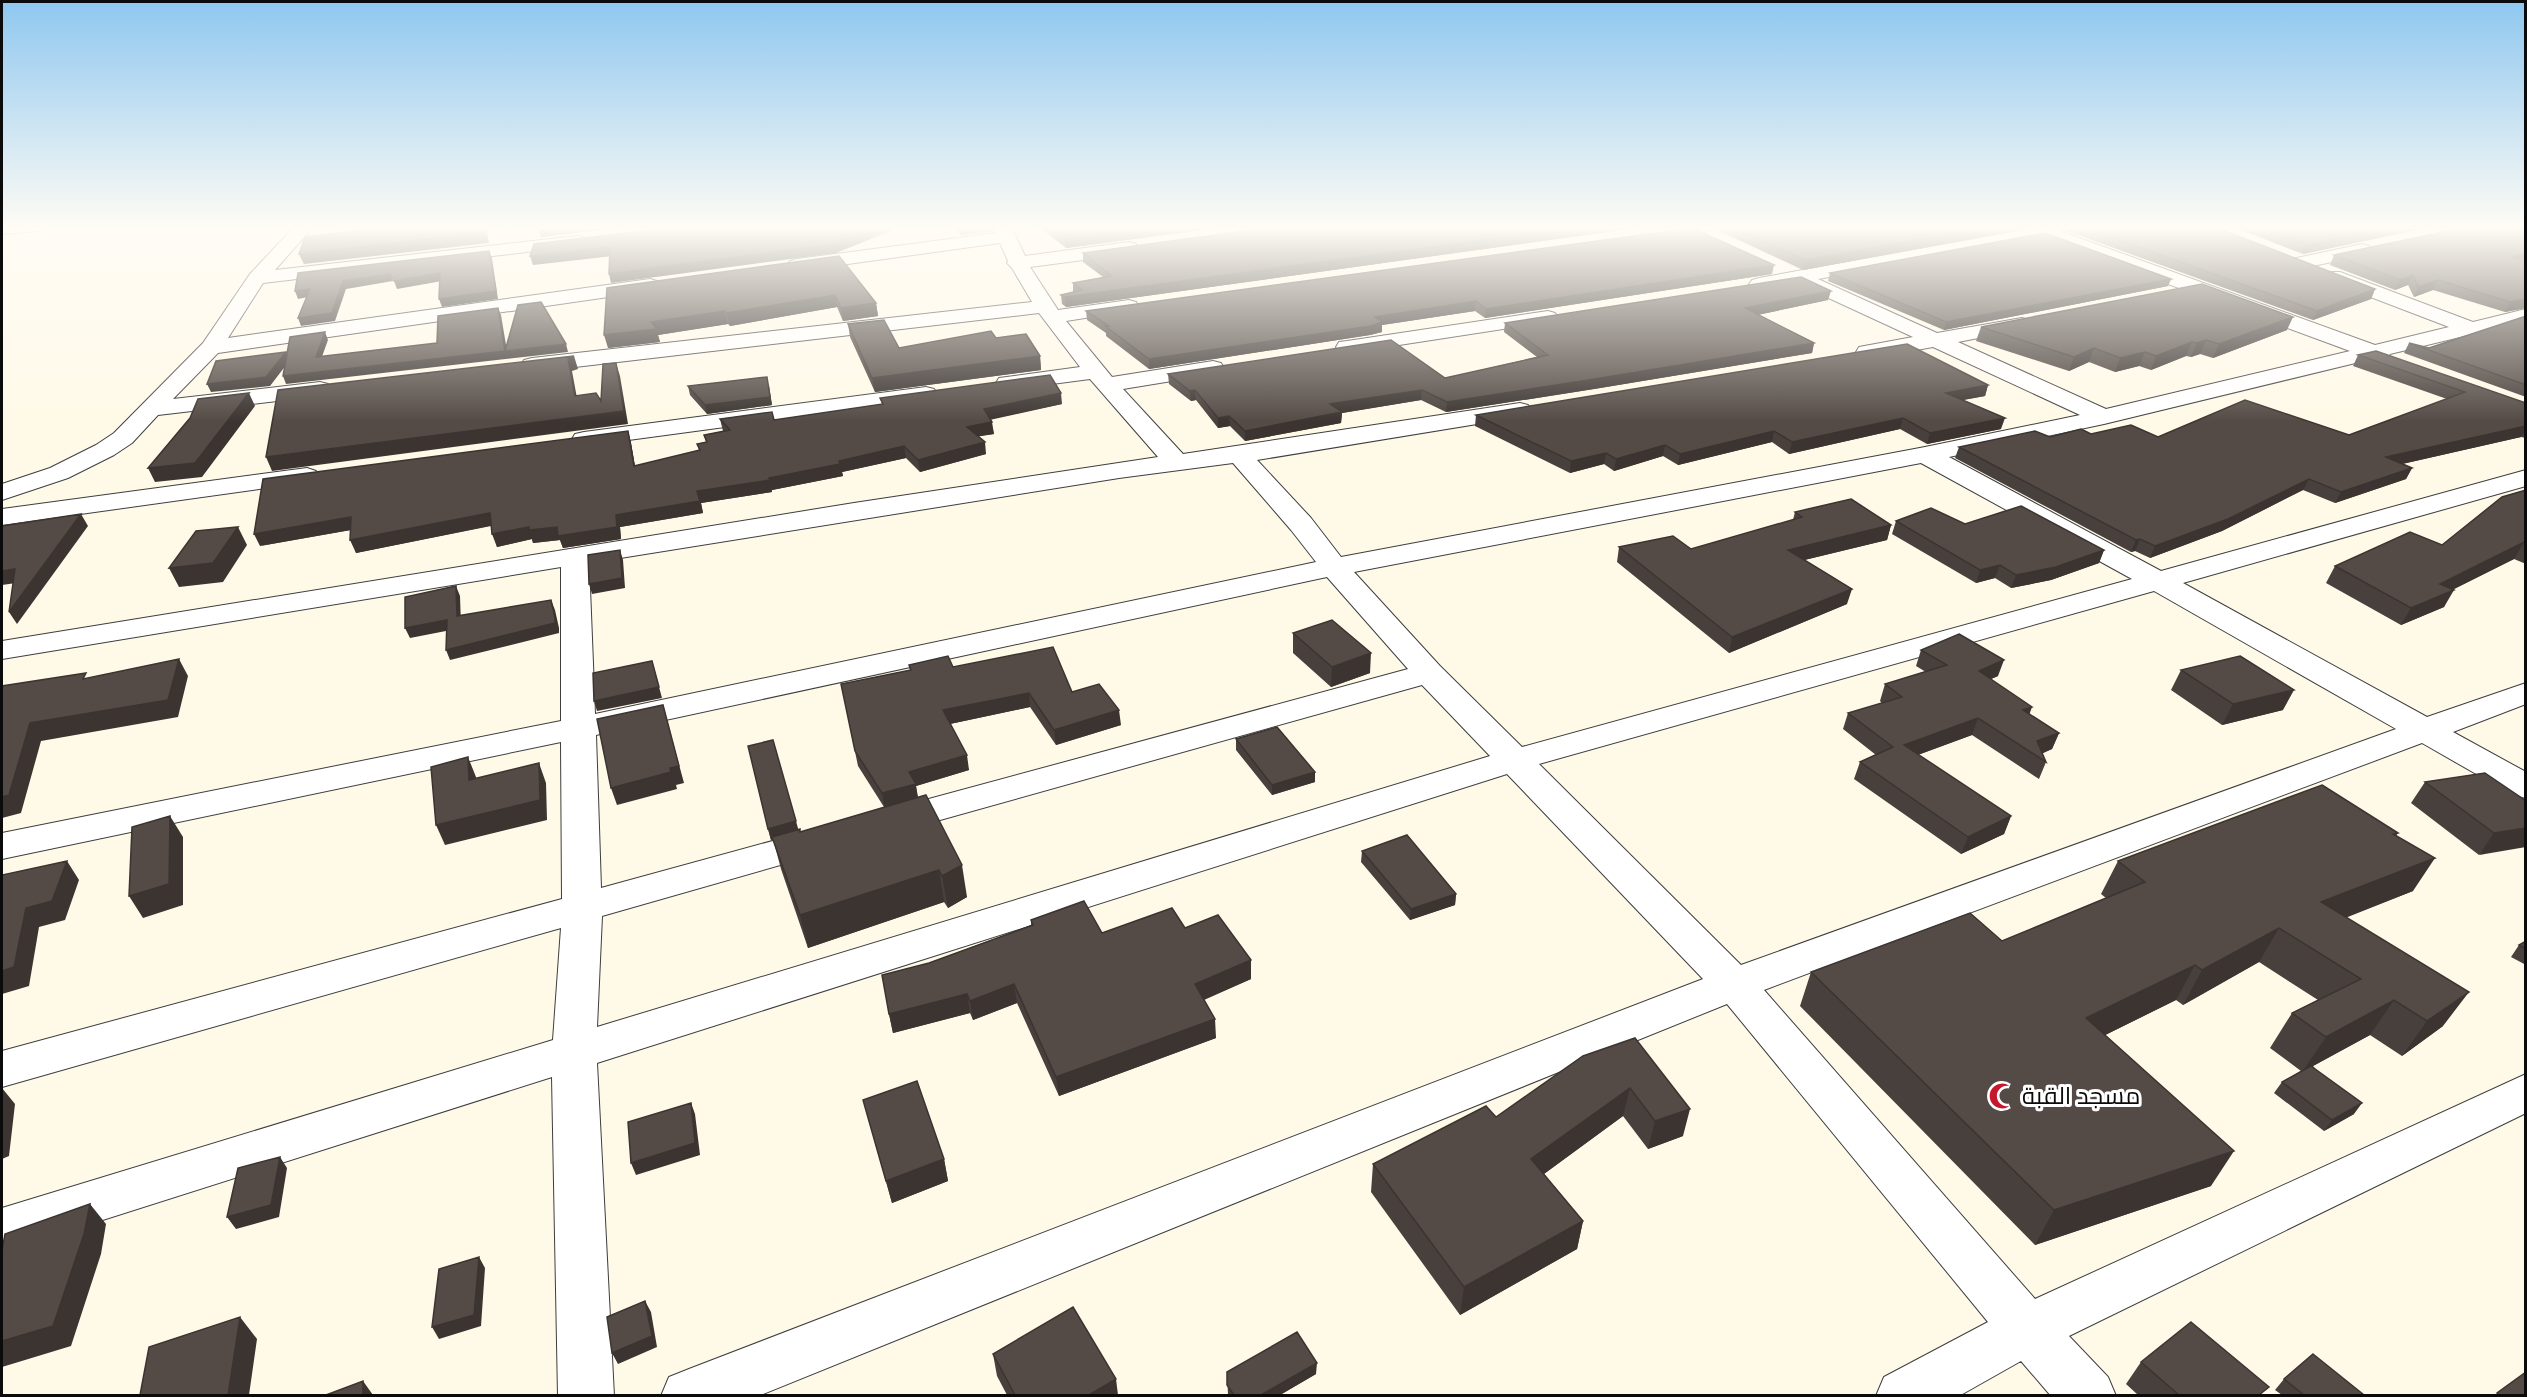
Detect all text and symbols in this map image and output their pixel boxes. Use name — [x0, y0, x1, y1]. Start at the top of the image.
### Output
place label: مسجد القبة — [2022, 1080, 2140, 1111]
mosque icon: مسجد القبة — [1987, 1081, 2017, 1111]

